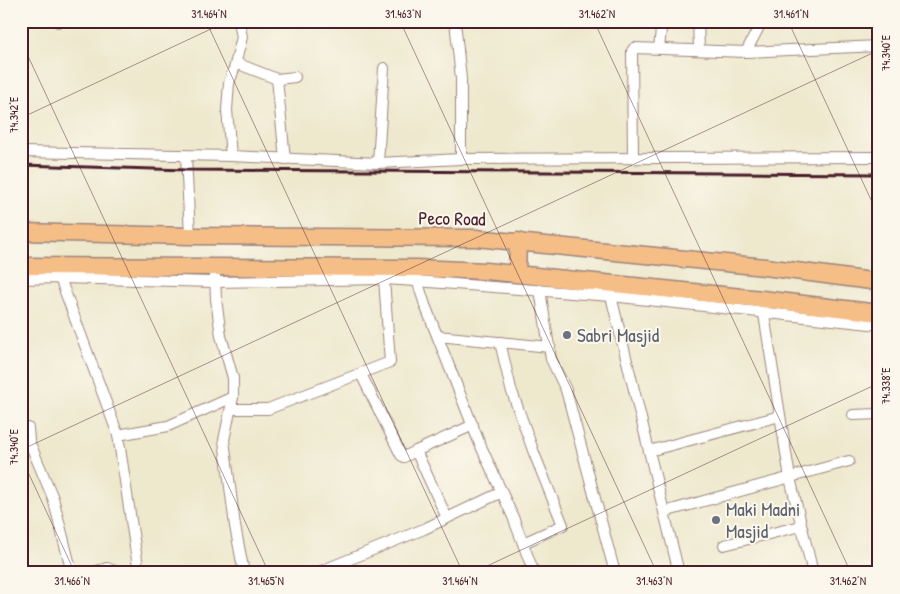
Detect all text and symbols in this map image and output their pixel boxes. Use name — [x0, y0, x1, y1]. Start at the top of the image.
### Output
text: 31.464°N — [191, 5, 227, 22]
text: 31.463°N — [385, 5, 421, 22]
text: 31.462°N — [579, 5, 615, 22]
text: 31.461°N — [773, 5, 809, 22]
text: 74.340°E — [877, 34, 894, 71]
text: 74.342°E — [5, 96, 22, 133]
street label: Peco Road — [418, 204, 486, 232]
place label: Sabri Masjid — [577, 322, 660, 348]
marker: Sabri Masjid — [561, 329, 573, 341]
text: 74.338°E — [877, 367, 894, 405]
text: 74.340°E — [5, 428, 22, 465]
place label: Maki Madni Masjid — [726, 496, 800, 544]
marker: Maki Madni Masjid — [710, 514, 722, 526]
text: 31.466°N — [54, 572, 90, 589]
text: 31.465°N — [248, 572, 284, 589]
text: 31.464°N — [442, 572, 478, 589]
text: 31.463°N — [636, 572, 672, 589]
text: 31.462°N — [830, 572, 866, 589]

